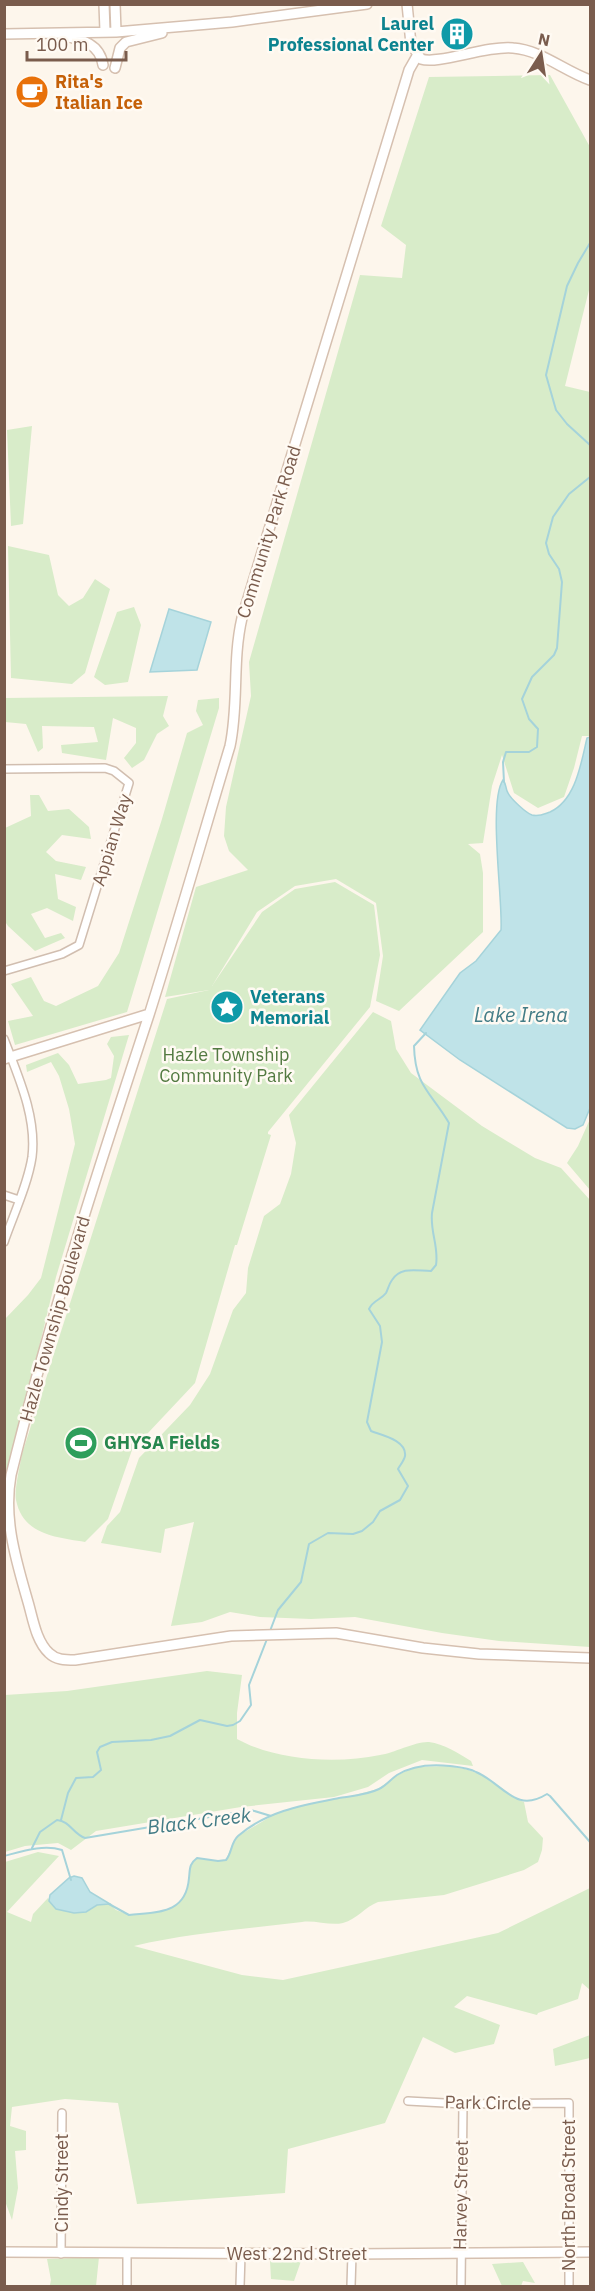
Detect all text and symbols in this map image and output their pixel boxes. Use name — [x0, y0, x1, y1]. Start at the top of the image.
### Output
place label: Laurel Professional Center — [268, 12, 435, 56]
building icon: Laurel Professional Center — [439, 16, 475, 52]
scale bar — [27, 24, 126, 62]
north arrow — [511, 24, 571, 84]
text: N — [536, 28, 552, 50]
text: 100 m — [36, 33, 88, 56]
place label: Rita's Italian Ice — [55, 70, 143, 114]
cafe icon: Rita's Italian Ice — [14, 74, 50, 110]
street label: Community Park Road — [231, 443, 306, 621]
street label: Appian Way — [87, 791, 136, 889]
place label: Veterans Memorial — [250, 985, 330, 1029]
place icon: Veterans Memorial — [209, 989, 245, 1025]
water label: Lake Irena — [474, 1001, 568, 1028]
park label: Hazle Township Community Park — [159, 1043, 293, 1087]
street label: Hazle Township Boulevard — [14, 1213, 95, 1424]
sports icon: GHYSA Fields — [63, 1425, 99, 1461]
place label: GHYSA Fields — [104, 1431, 220, 1454]
water label: Black Creek — [145, 1801, 253, 1840]
street label: Park Circle — [444, 2090, 532, 2115]
street label: North Broad Street — [557, 2119, 580, 2271]
street label: Cindy Street — [50, 2134, 73, 2232]
street label: Harvey Street — [448, 2140, 473, 2250]
street label: West 22nd Street — [227, 2242, 367, 2265]

